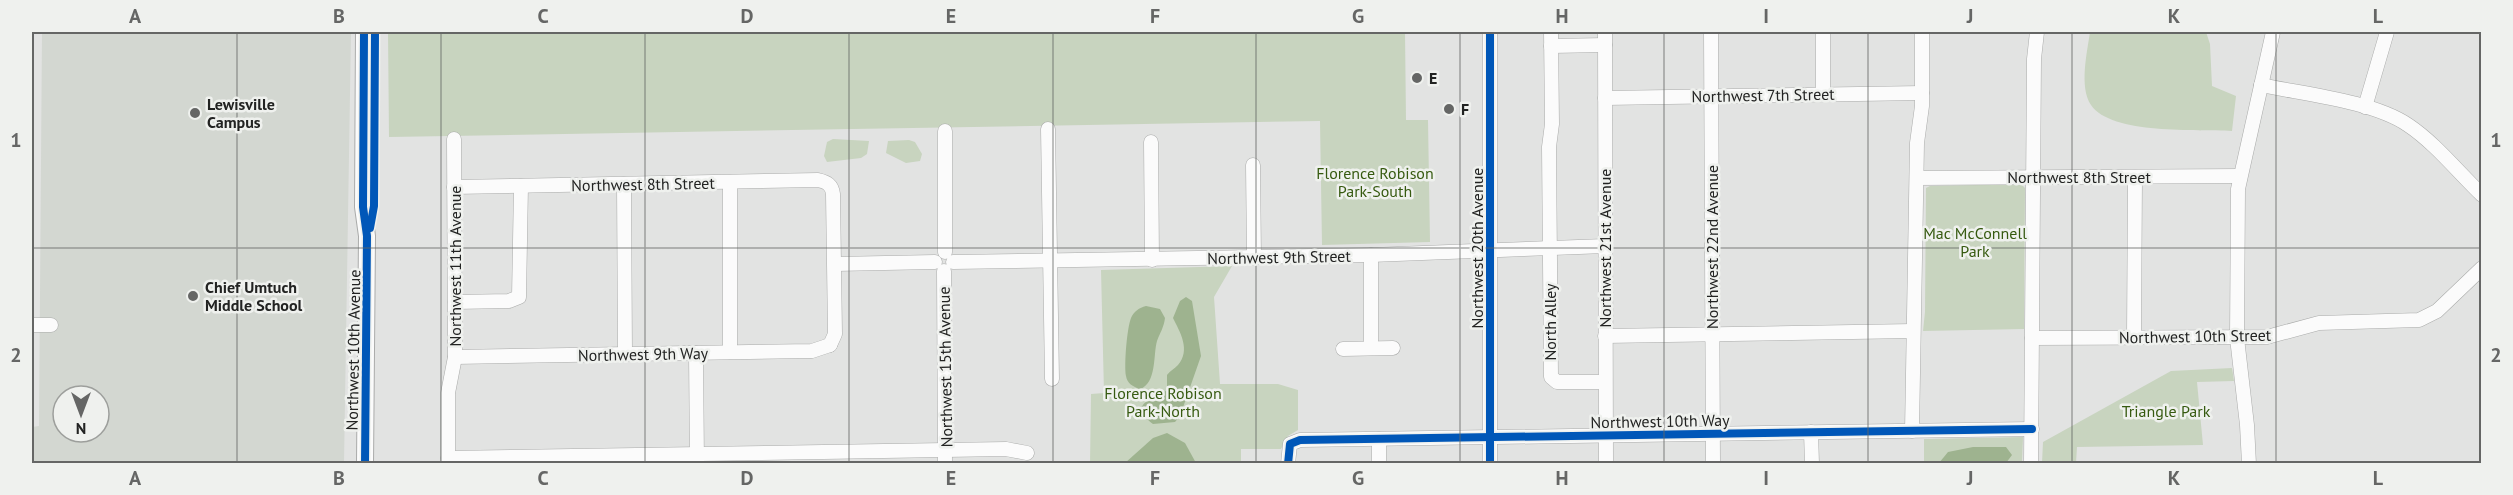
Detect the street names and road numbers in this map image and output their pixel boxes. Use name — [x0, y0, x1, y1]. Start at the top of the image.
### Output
street label: Northwest 7th Street — [1691, 84, 1835, 106]
street label: Northwest 22nd Avenue — [1702, 165, 1722, 329]
street label: Northwest 8th Street — [2007, 167, 2151, 187]
street label: Northwest 20th Avenue — [1467, 168, 1487, 328]
street label: Northwest 21st Avenue — [1595, 169, 1615, 327]
street label: Northwest 8th Street — [571, 173, 716, 195]
street label: Northwest 11th Avenue — [445, 186, 465, 346]
street label: Northwest 9th Street — [1207, 246, 1352, 268]
street label: Northwest 10th Avenue — [342, 269, 364, 431]
street label: North Alley — [1540, 283, 1560, 361]
street label: Northwest 15th Avenue — [934, 286, 956, 448]
street label: Northwest 10th Street — [2119, 325, 2272, 347]
street label: Northwest 9th Way — [578, 343, 709, 365]
street label: Northwest 10th Way — [1590, 410, 1730, 432]

